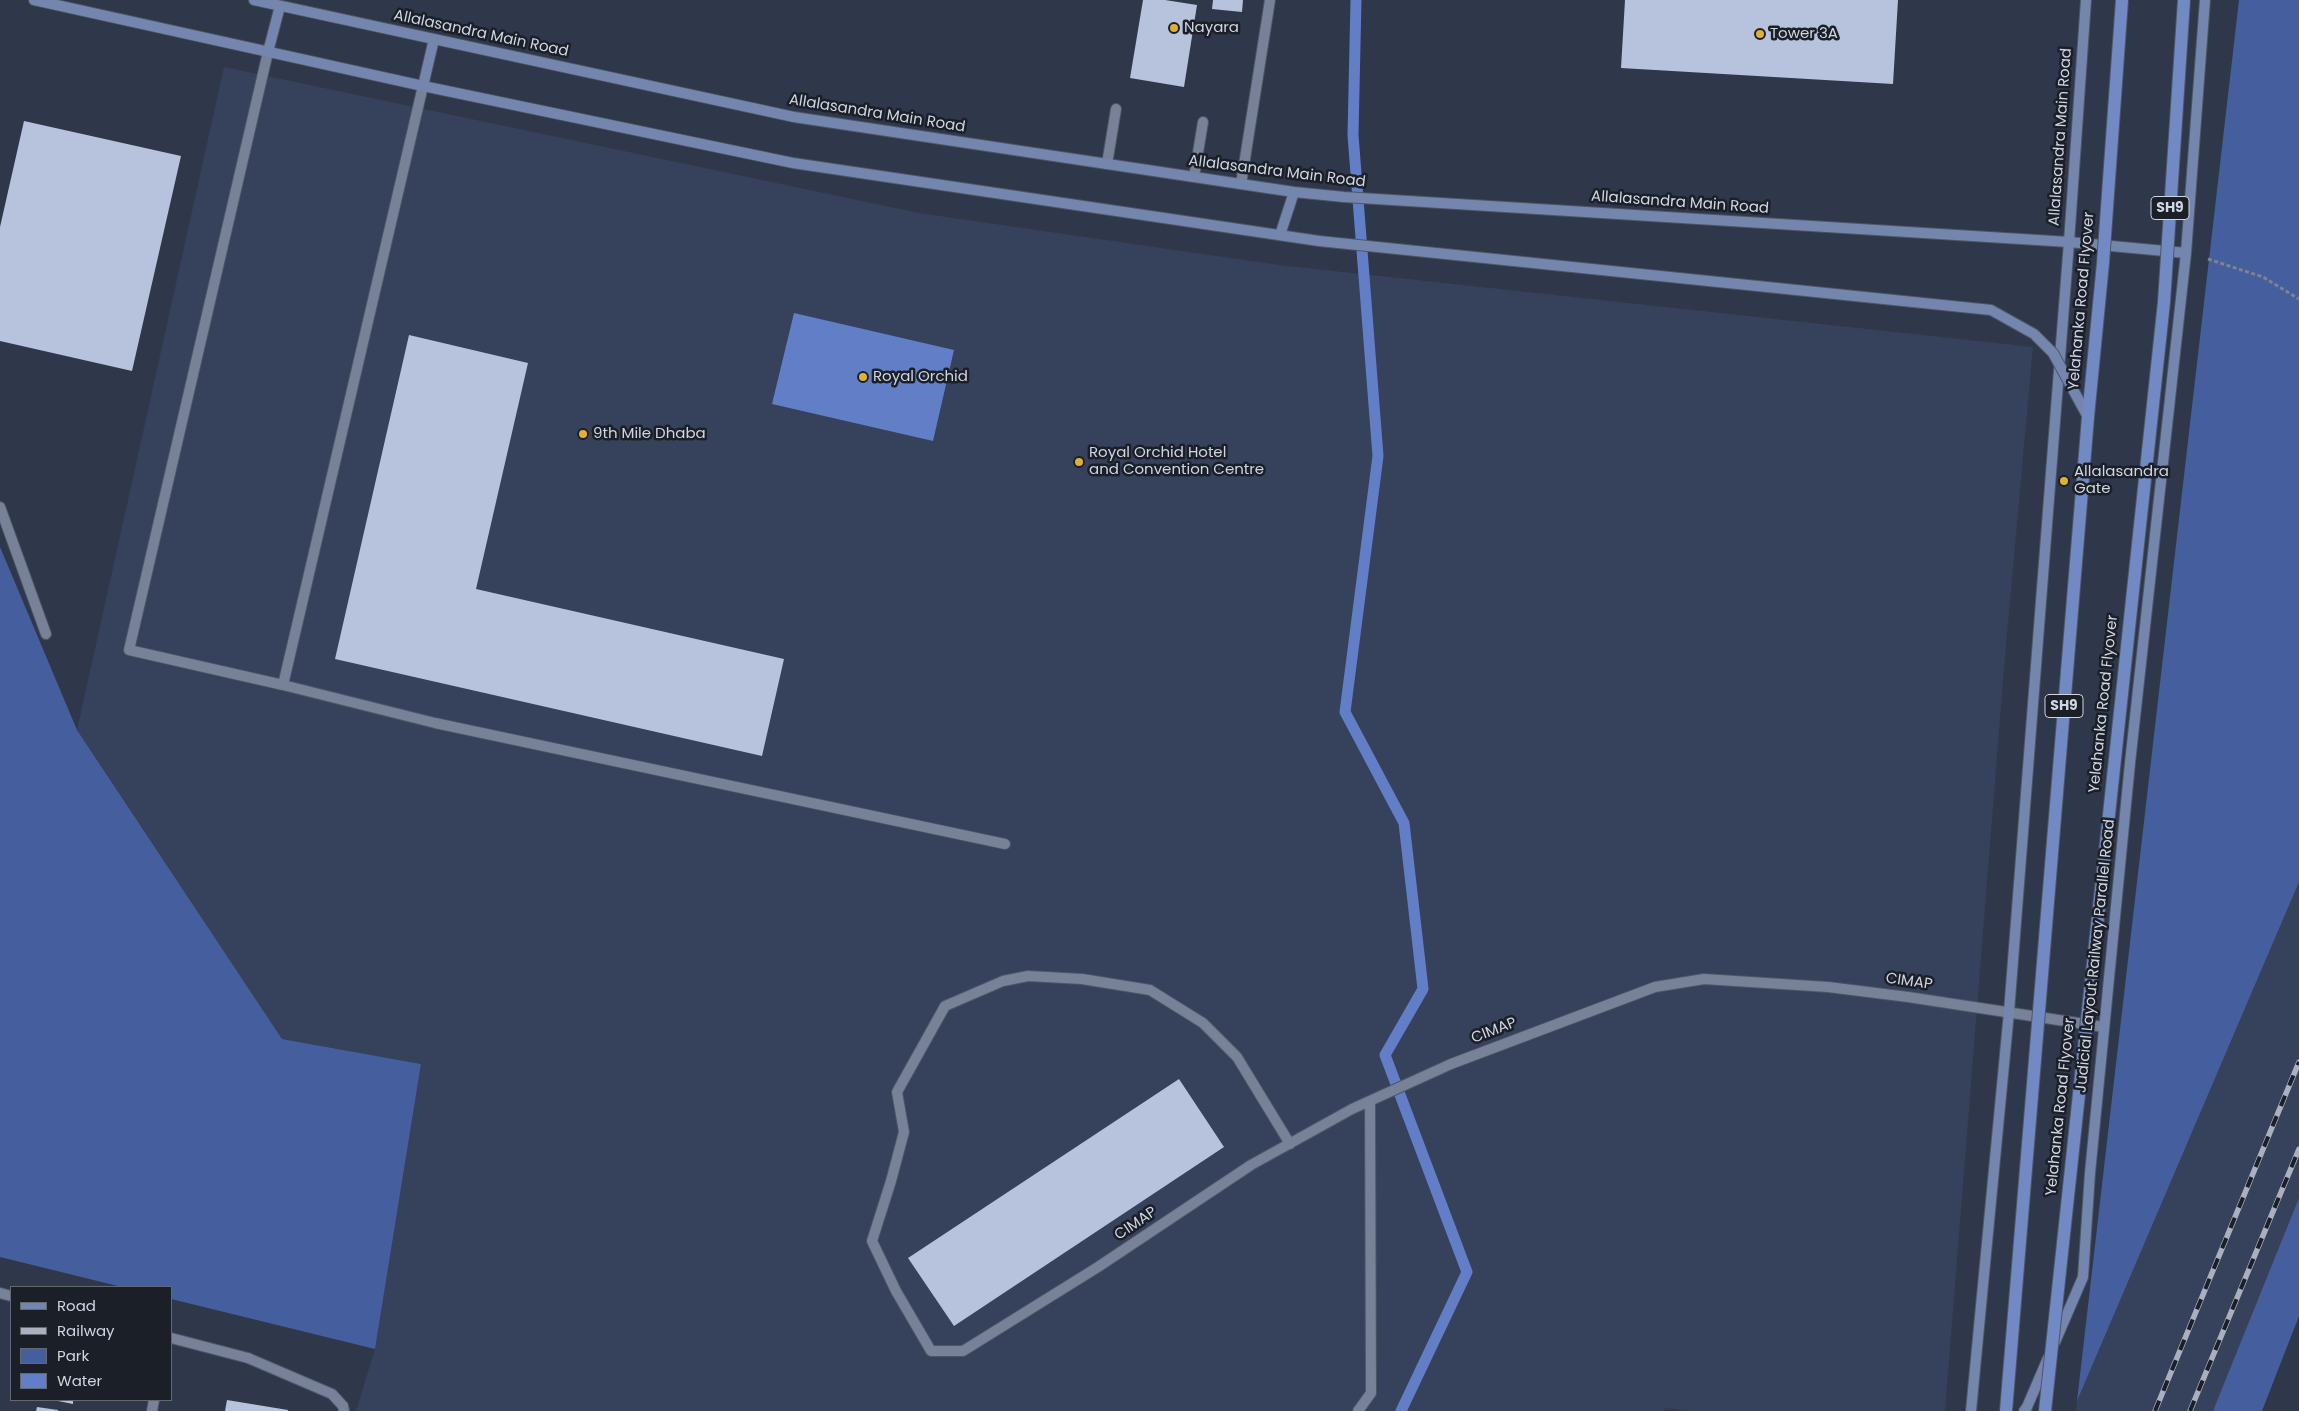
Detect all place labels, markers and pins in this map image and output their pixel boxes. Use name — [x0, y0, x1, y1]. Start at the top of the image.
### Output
place label: Nayara — [1184, 19, 1239, 37]
marker: Nayara — [1168, 22, 1180, 34]
place label: Tower 3A — [1770, 25, 1838, 43]
marker: Tower 3A — [1754, 28, 1766, 40]
place label: Royal Orchid — [873, 368, 968, 386]
marker: Royal Orchid — [857, 371, 869, 383]
place label: 9th Mile Dhaba — [593, 425, 706, 443]
marker: 9th Mile Dhaba — [577, 428, 589, 440]
place label: Royal Orchid Hotel and Convention Centre — [1089, 444, 1264, 479]
marker: Royal Orchid Hotel and Convention Centre — [1073, 456, 1085, 468]
place label: Allalasandra Gate — [2074, 463, 2169, 498]
marker: Allalasandra Gate — [2058, 475, 2070, 487]

